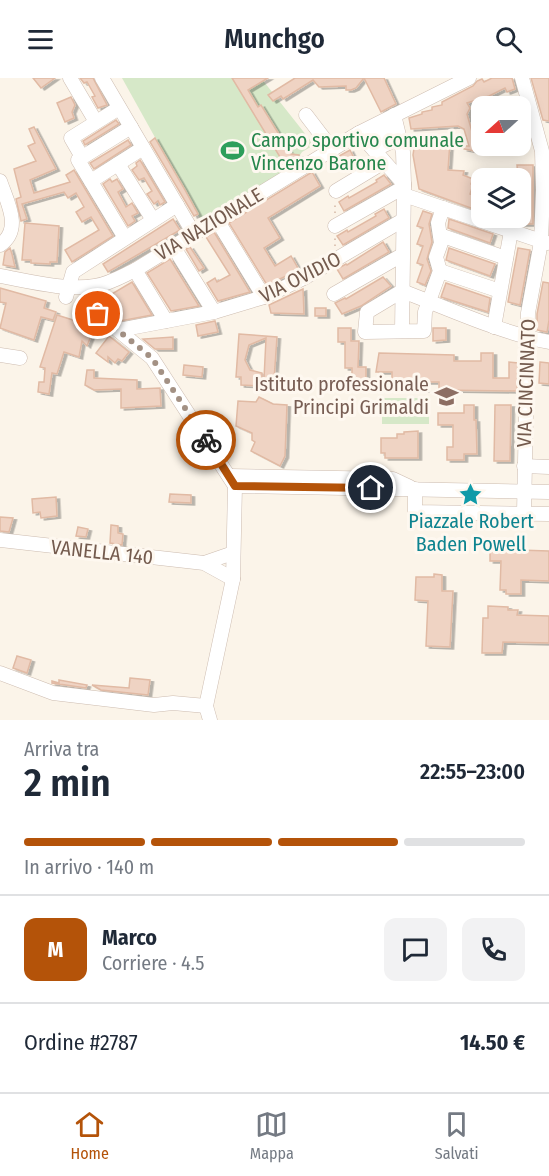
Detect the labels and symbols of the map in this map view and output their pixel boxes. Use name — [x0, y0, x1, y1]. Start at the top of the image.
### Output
north arrow — [471, 96, 531, 156]
place label: Campo sportivo comunale Vincenzo Barone — [251, 128, 464, 175]
sports icon: Campo sportivo comunale Vincenzo Barone — [220, 138, 246, 164]
street label: VIA NAZIONALE — [151, 182, 267, 266]
street label: VIA OVIDIO — [255, 246, 345, 308]
pin — [72, 288, 123, 339]
street label: VIA CINCINNATO — [512, 318, 540, 448]
place label: Istituto professionale Principi Grimaldi — [254, 372, 429, 419]
school or university icon: Istituto professionale Principi Grimaldi — [434, 383, 460, 409]
courier — [176, 410, 236, 470]
pin — [345, 462, 396, 513]
place icon: Piazzale Robert Baden Powell — [458, 481, 484, 507]
place label: Piazzale Robert Baden Powell — [408, 509, 534, 556]
street label: VANELLA 140 — [50, 535, 154, 569]

